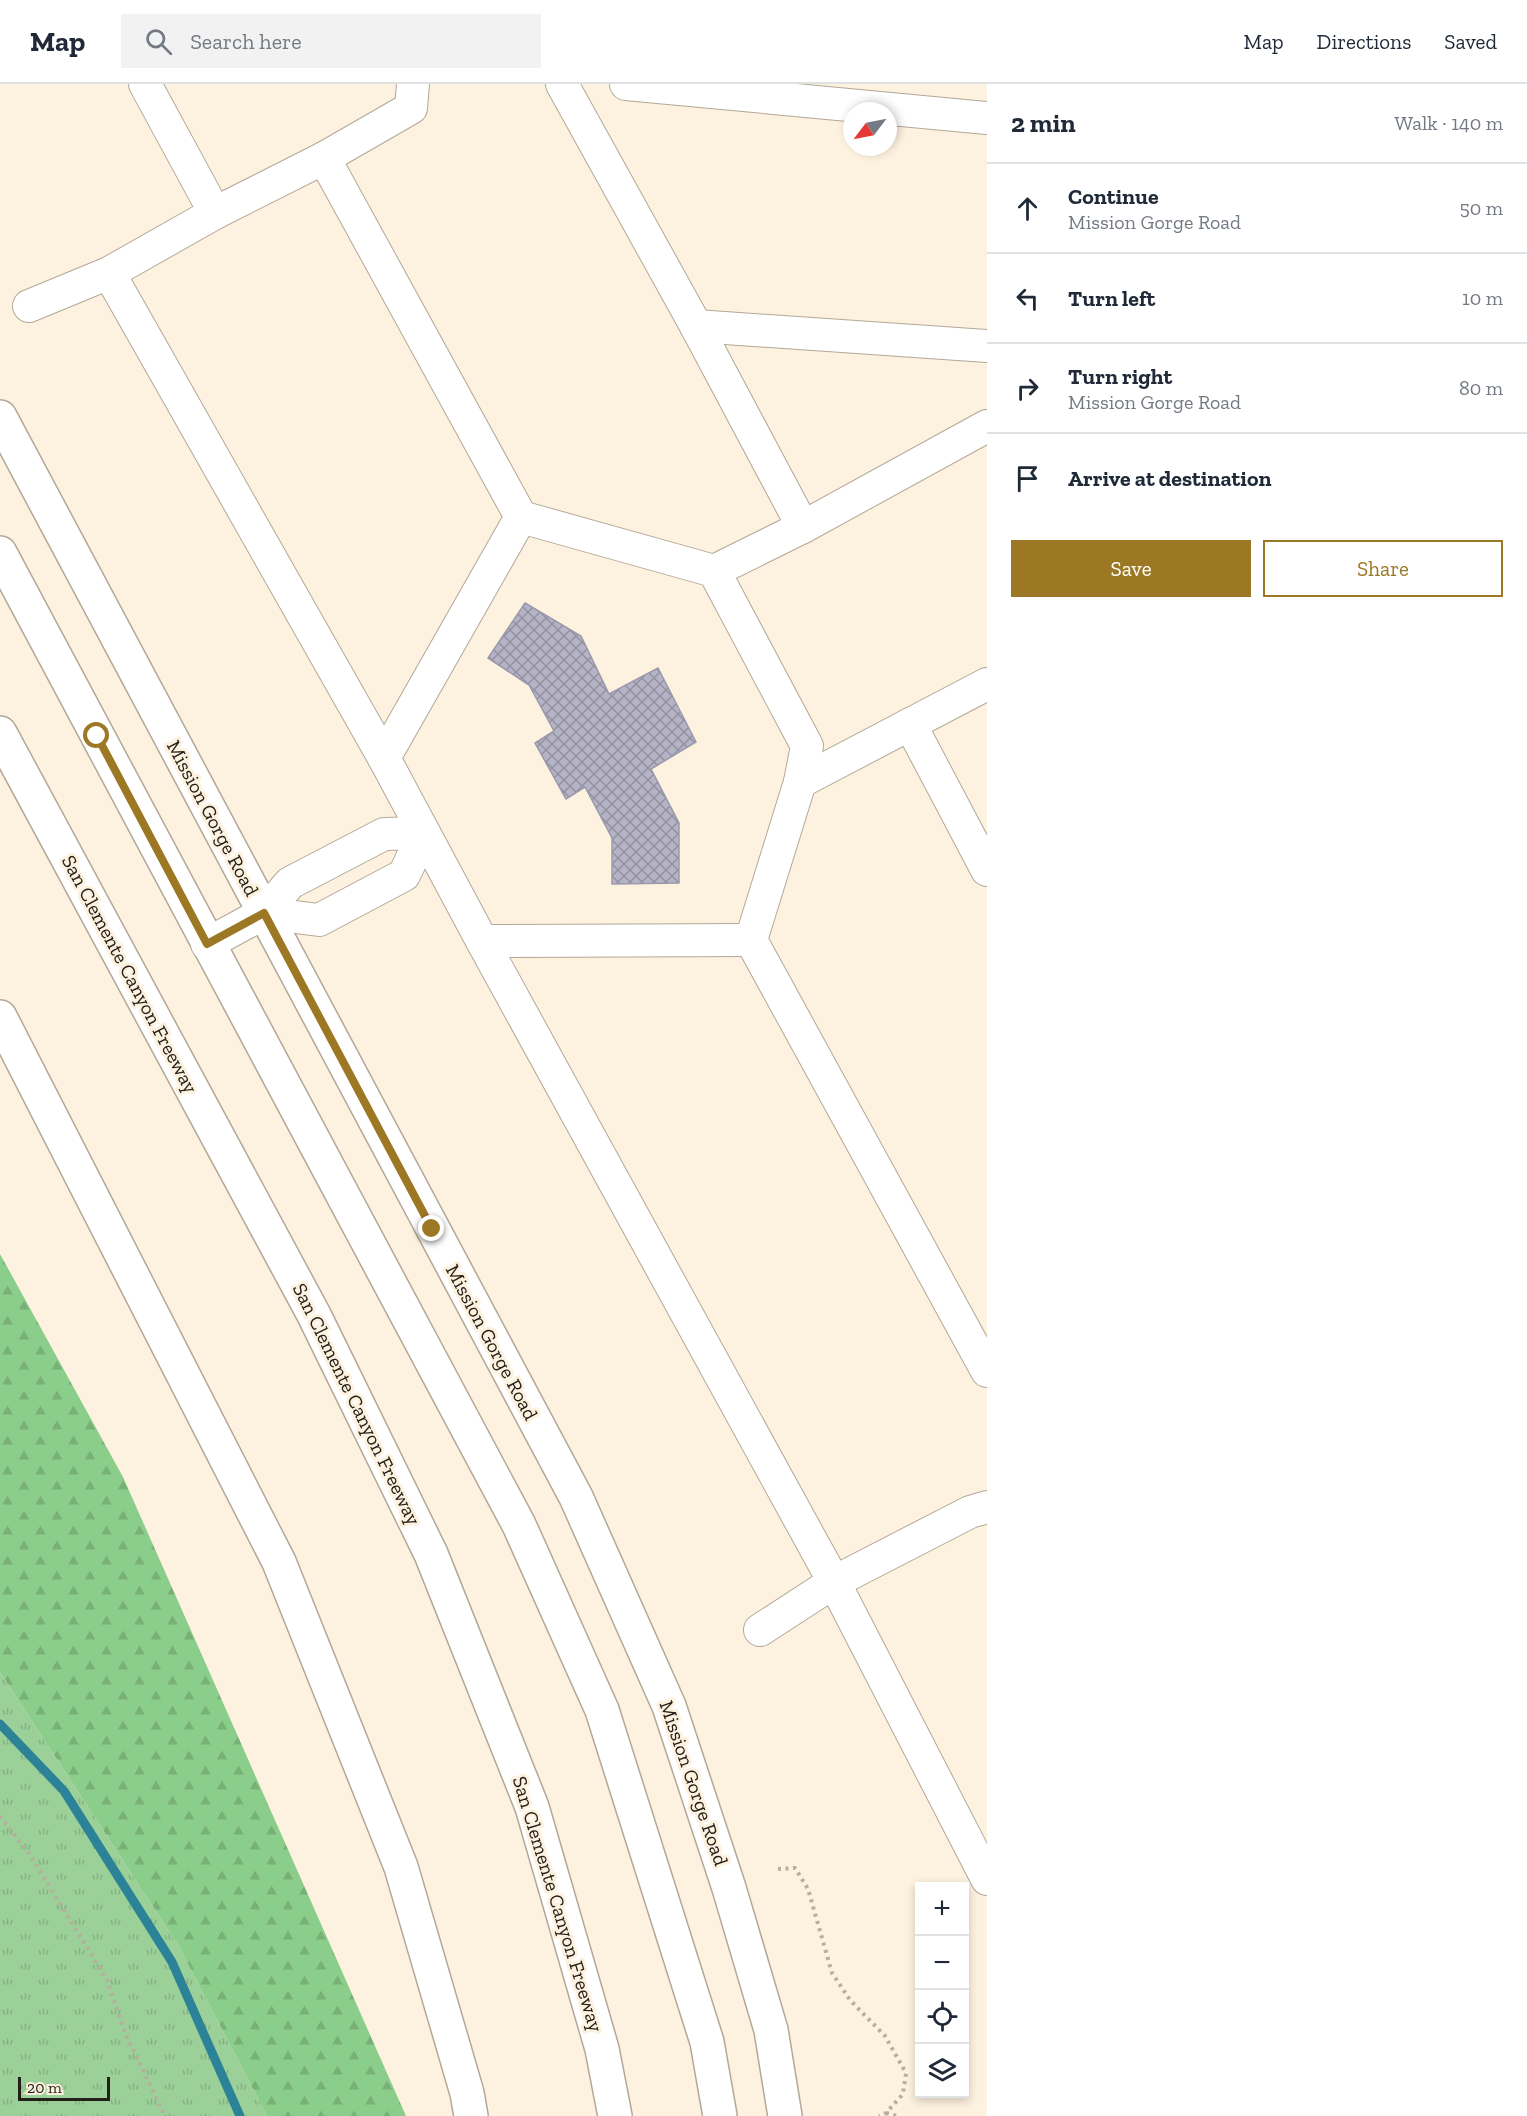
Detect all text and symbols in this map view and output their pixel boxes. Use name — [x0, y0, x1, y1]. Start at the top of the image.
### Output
search box — [121, 14, 541, 68]
text: Map — [30, 25, 85, 58]
icon: search — [142, 25, 175, 58]
text: Search here — [190, 28, 302, 55]
text: Map — [1244, 29, 1284, 54]
text: Directions — [1317, 29, 1411, 54]
text: Saved — [1444, 29, 1497, 54]
north arrow — [843, 102, 897, 156]
text: 2 min — [1011, 107, 1076, 139]
text: Walk · 140 m — [1395, 111, 1503, 135]
text: Continue — [1068, 183, 1159, 210]
icon: ahead — [1011, 192, 1044, 225]
text: 50 m — [1459, 196, 1503, 220]
text: Mission Gorge Road — [1068, 210, 1241, 234]
icon: left — [1011, 282, 1044, 315]
text: Turn left — [1068, 285, 1155, 312]
text: 10 m — [1462, 286, 1503, 310]
text: Turn right — [1068, 363, 1172, 390]
icon: right — [1011, 372, 1044, 405]
text: 80 m — [1459, 376, 1503, 400]
text: Mission Gorge Road — [1068, 390, 1241, 414]
icon: arrive — [1011, 462, 1044, 495]
text: Arrive at destination — [1068, 465, 1271, 492]
button: Save — [1011, 540, 1251, 597]
button: Share — [1263, 540, 1503, 597]
route start — [83, 722, 109, 748]
street label: Mission Gorge Road — [162, 736, 264, 900]
street label: San Clemente Canyon Freeway — [57, 851, 203, 1098]
route end — [418, 1215, 444, 1241]
street label: Mission Gorge Road — [441, 1260, 543, 1424]
street label: San Clemente Canyon Freeway — [288, 1279, 426, 1530]
street label: Mission Gorge Road — [654, 1697, 734, 1869]
street label: San Clemente Canyon Freeway — [508, 1773, 609, 2036]
map controls — [915, 1882, 969, 2098]
button: + — [915, 1882, 969, 1936]
button: − — [915, 1936, 969, 1990]
button: locate — [915, 1990, 969, 2044]
button: layers — [915, 2044, 969, 2098]
scale bar — [18, 2074, 110, 2102]
text: 20 m — [27, 2078, 62, 2097]

